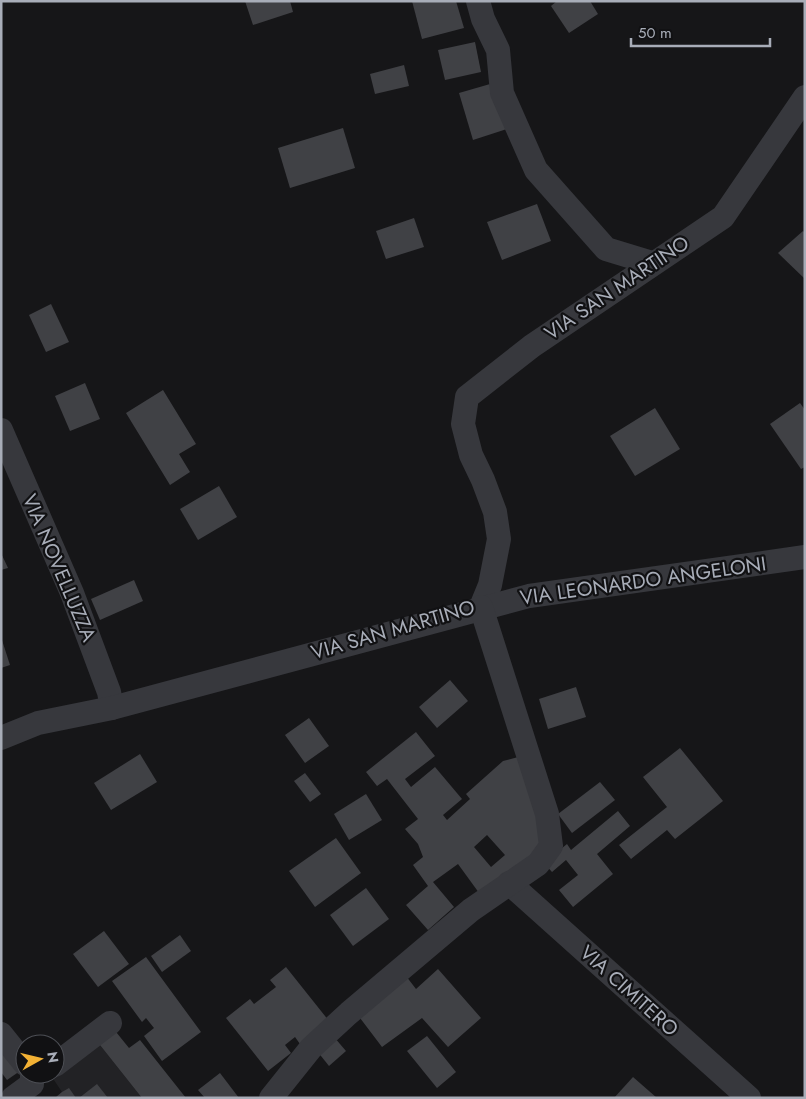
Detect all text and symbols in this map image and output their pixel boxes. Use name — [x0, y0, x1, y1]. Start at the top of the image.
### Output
scale bar — [631, 15, 770, 47]
text: 50 m — [638, 22, 672, 44]
street label: VIA SAN MARTINO — [539, 229, 695, 347]
street label: VIA NOVELLUZZA — [15, 490, 103, 647]
street label: VIA LEONARDO ANGELONI — [518, 549, 768, 613]
street label: VIA SAN MARTINO — [308, 593, 478, 667]
street label: VIA CIMITERO — [573, 939, 685, 1043]
north arrow — [15, 1034, 65, 1084]
text: N — [42, 1050, 64, 1064]

